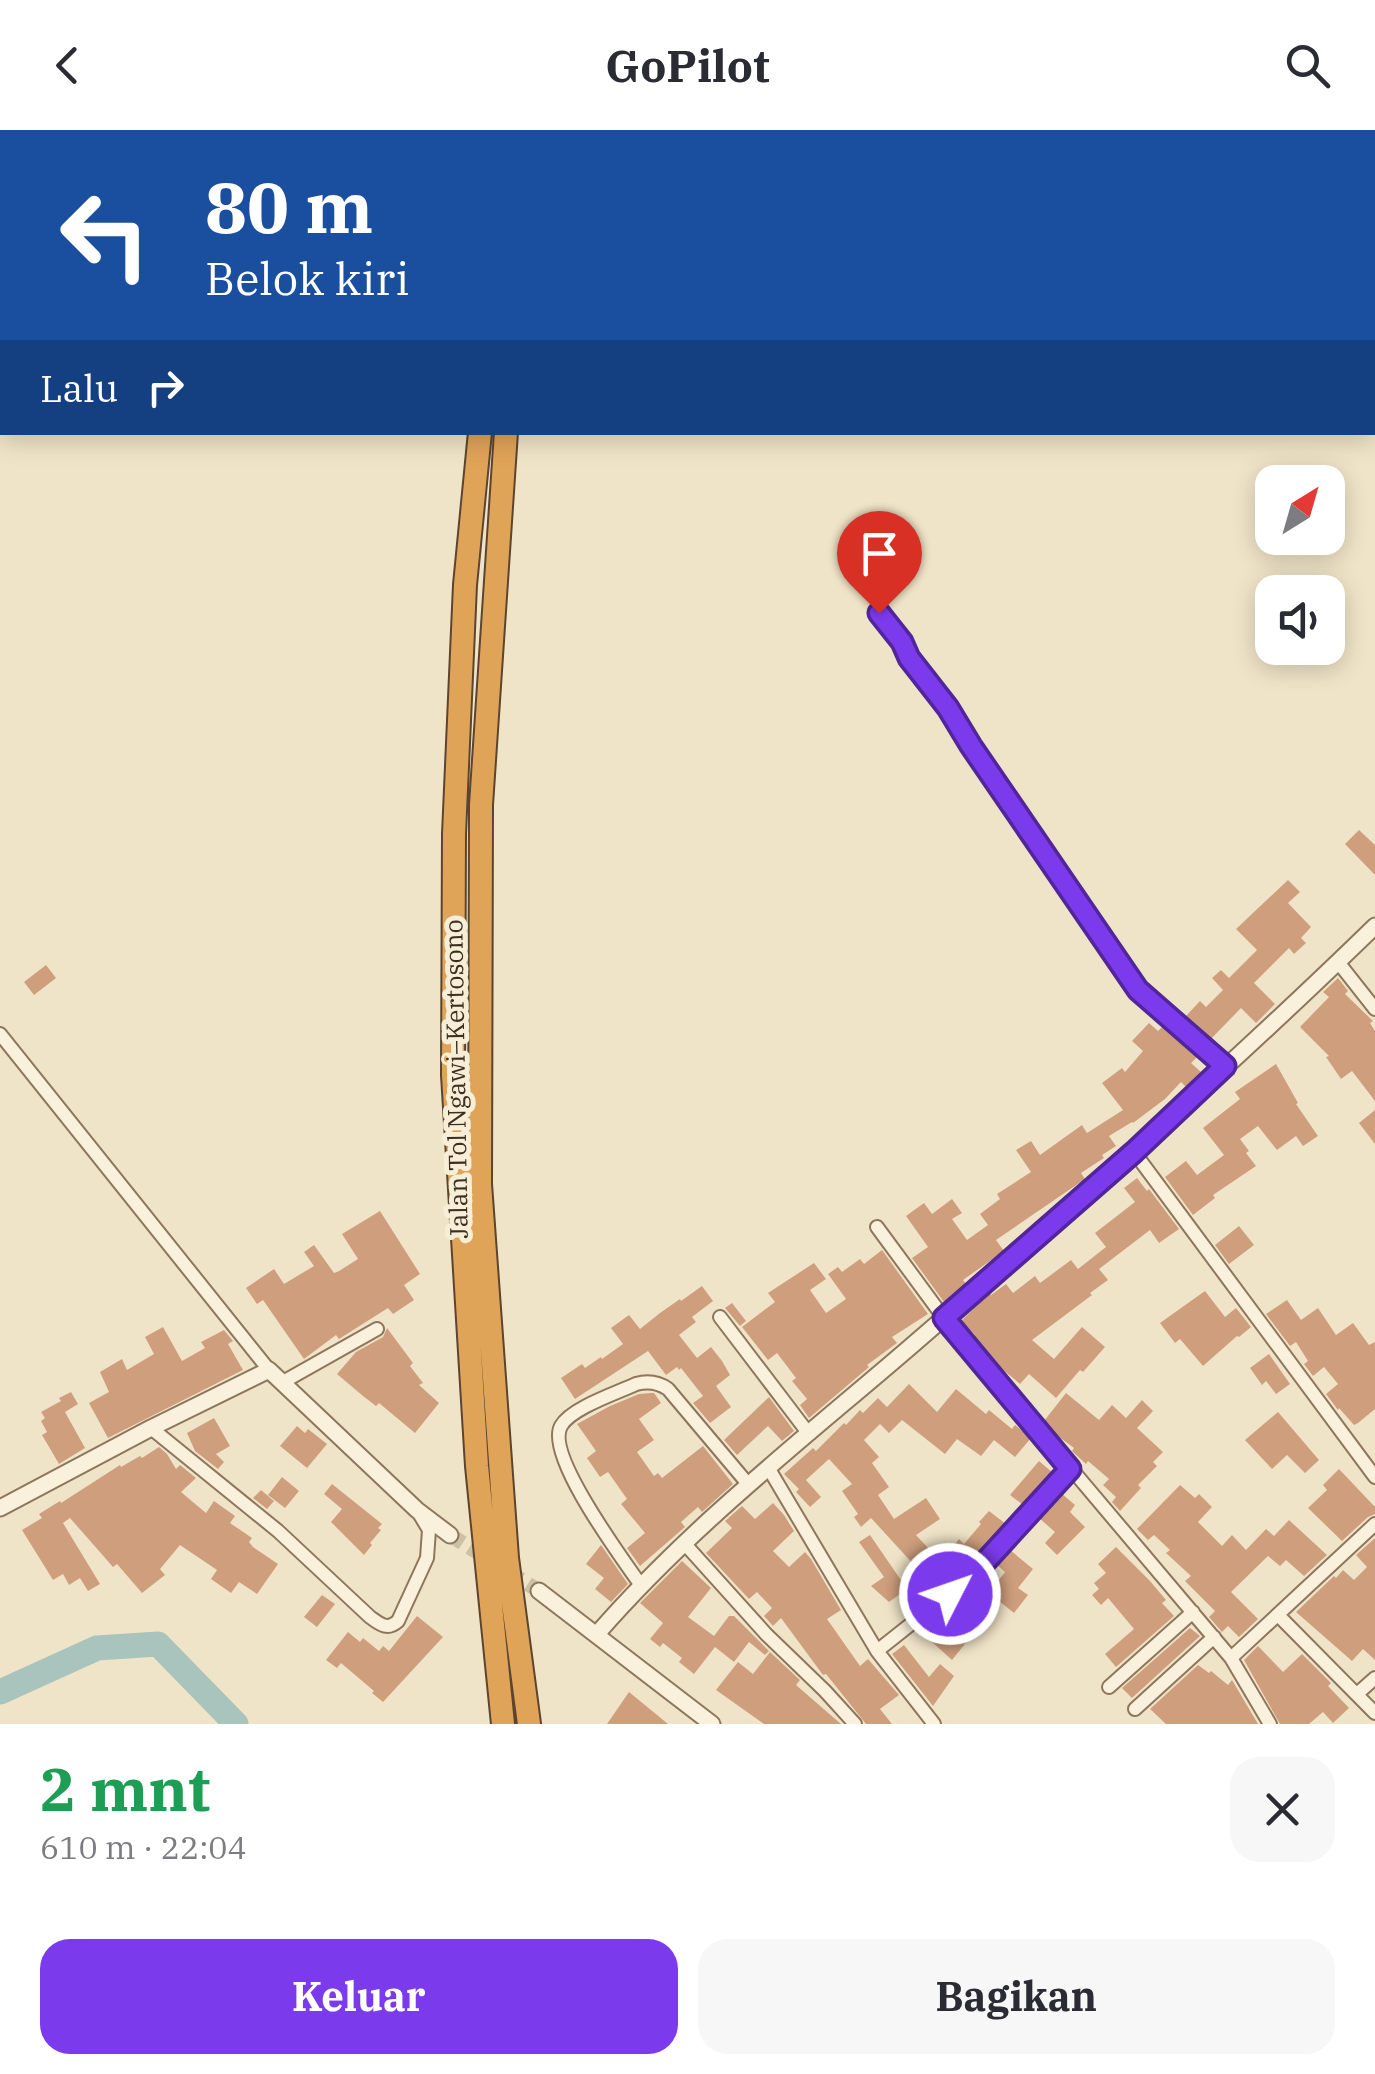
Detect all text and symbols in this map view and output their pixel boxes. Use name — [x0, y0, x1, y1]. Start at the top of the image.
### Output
text: GoPilot — [605, 36, 770, 94]
icon: back — [40, 38, 95, 93]
icon: search — [1280, 38, 1335, 93]
text: 80 m — [205, 161, 373, 252]
icon: left — [40, 170, 170, 300]
text: Belok kiri — [205, 249, 409, 307]
icon: right — [138, 360, 193, 415]
text: Lalu — [40, 363, 118, 412]
north arrow — [1255, 465, 1345, 555]
map controls — [1255, 465, 1345, 665]
pin — [837, 511, 922, 614]
icon: arrive — [852, 526, 907, 581]
button: sound — [1255, 575, 1345, 665]
street label: Jalan Tol Ngawi–Kertosono — [436, 919, 475, 1239]
position arrow — [898, 1542, 1002, 1646]
text: 2 mnt — [40, 1749, 210, 1828]
button: close — [1230, 1757, 1335, 1862]
text: 610 m · 22:04 — [40, 1826, 247, 1868]
button: Keluar — [40, 1939, 678, 2054]
button: Bagikan — [698, 1939, 1335, 2054]

